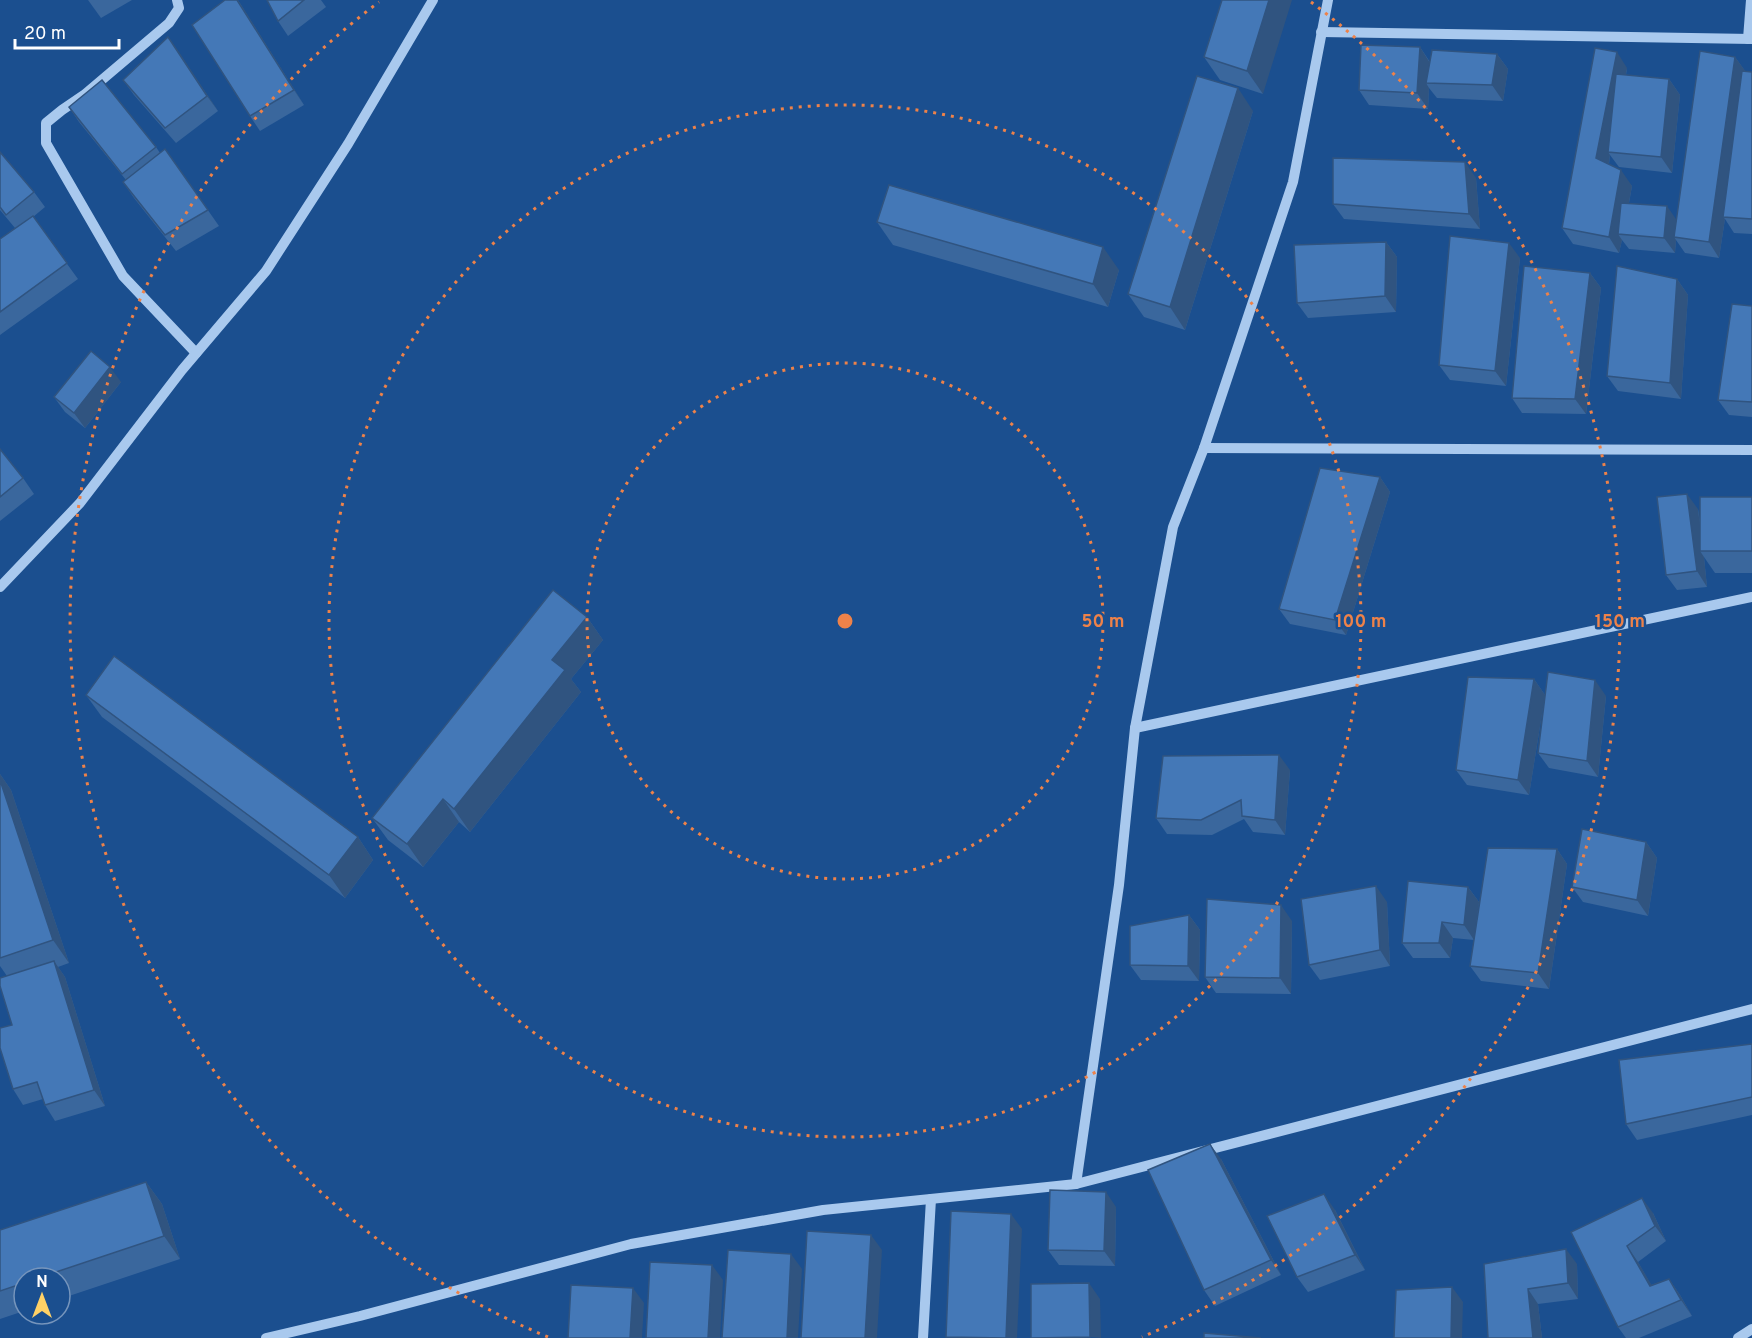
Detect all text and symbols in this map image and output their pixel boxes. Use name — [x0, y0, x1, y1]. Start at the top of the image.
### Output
scale bar — [15, 12, 118, 50]
text: 20 m — [24, 23, 66, 46]
centre of rings — [835, 611, 855, 631]
text: 50 m — [1081, 611, 1125, 634]
text: 100 m — [1335, 611, 1387, 634]
text: 150 m — [1595, 611, 1645, 634]
north arrow — [12, 1266, 72, 1326]
text: N — [36, 1273, 48, 1293]

